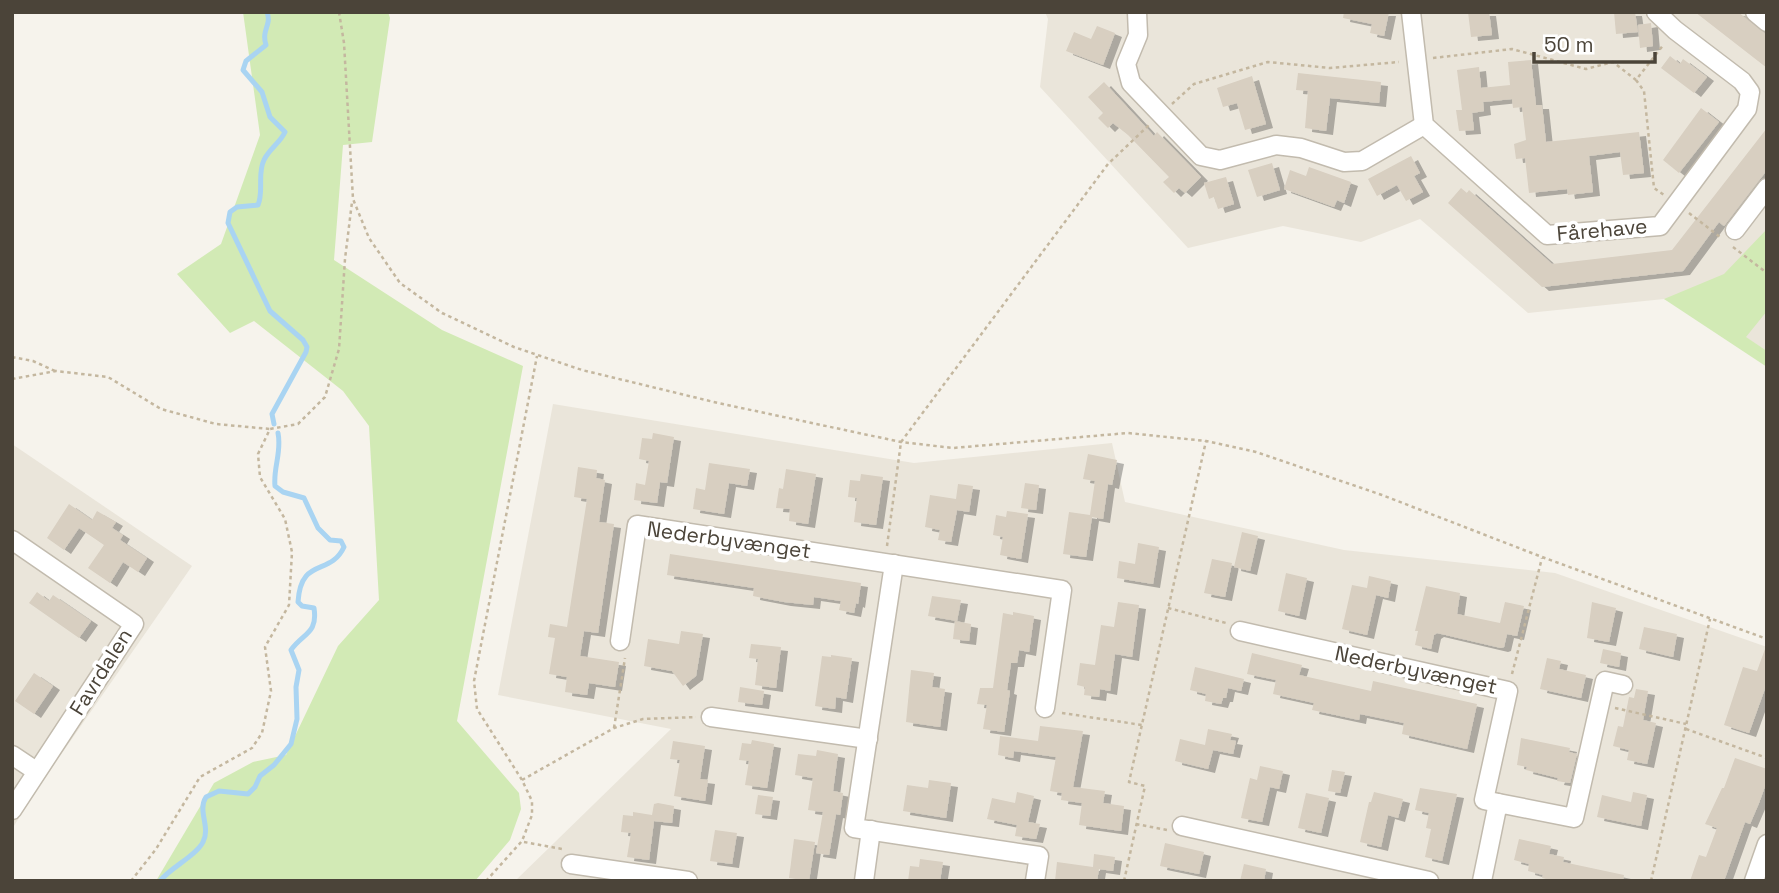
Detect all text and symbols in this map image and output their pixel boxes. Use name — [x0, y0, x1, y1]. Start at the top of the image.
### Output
scale bar — [1534, 21, 1655, 65]
text: 50 m — [1544, 31, 1594, 58]
street label: Fårehave — [1555, 212, 1648, 247]
street label: Nederbyvænget — [645, 515, 813, 564]
street label: Favrdalen — [63, 623, 138, 720]
street label: Nederbyvænget — [1333, 639, 1500, 700]

